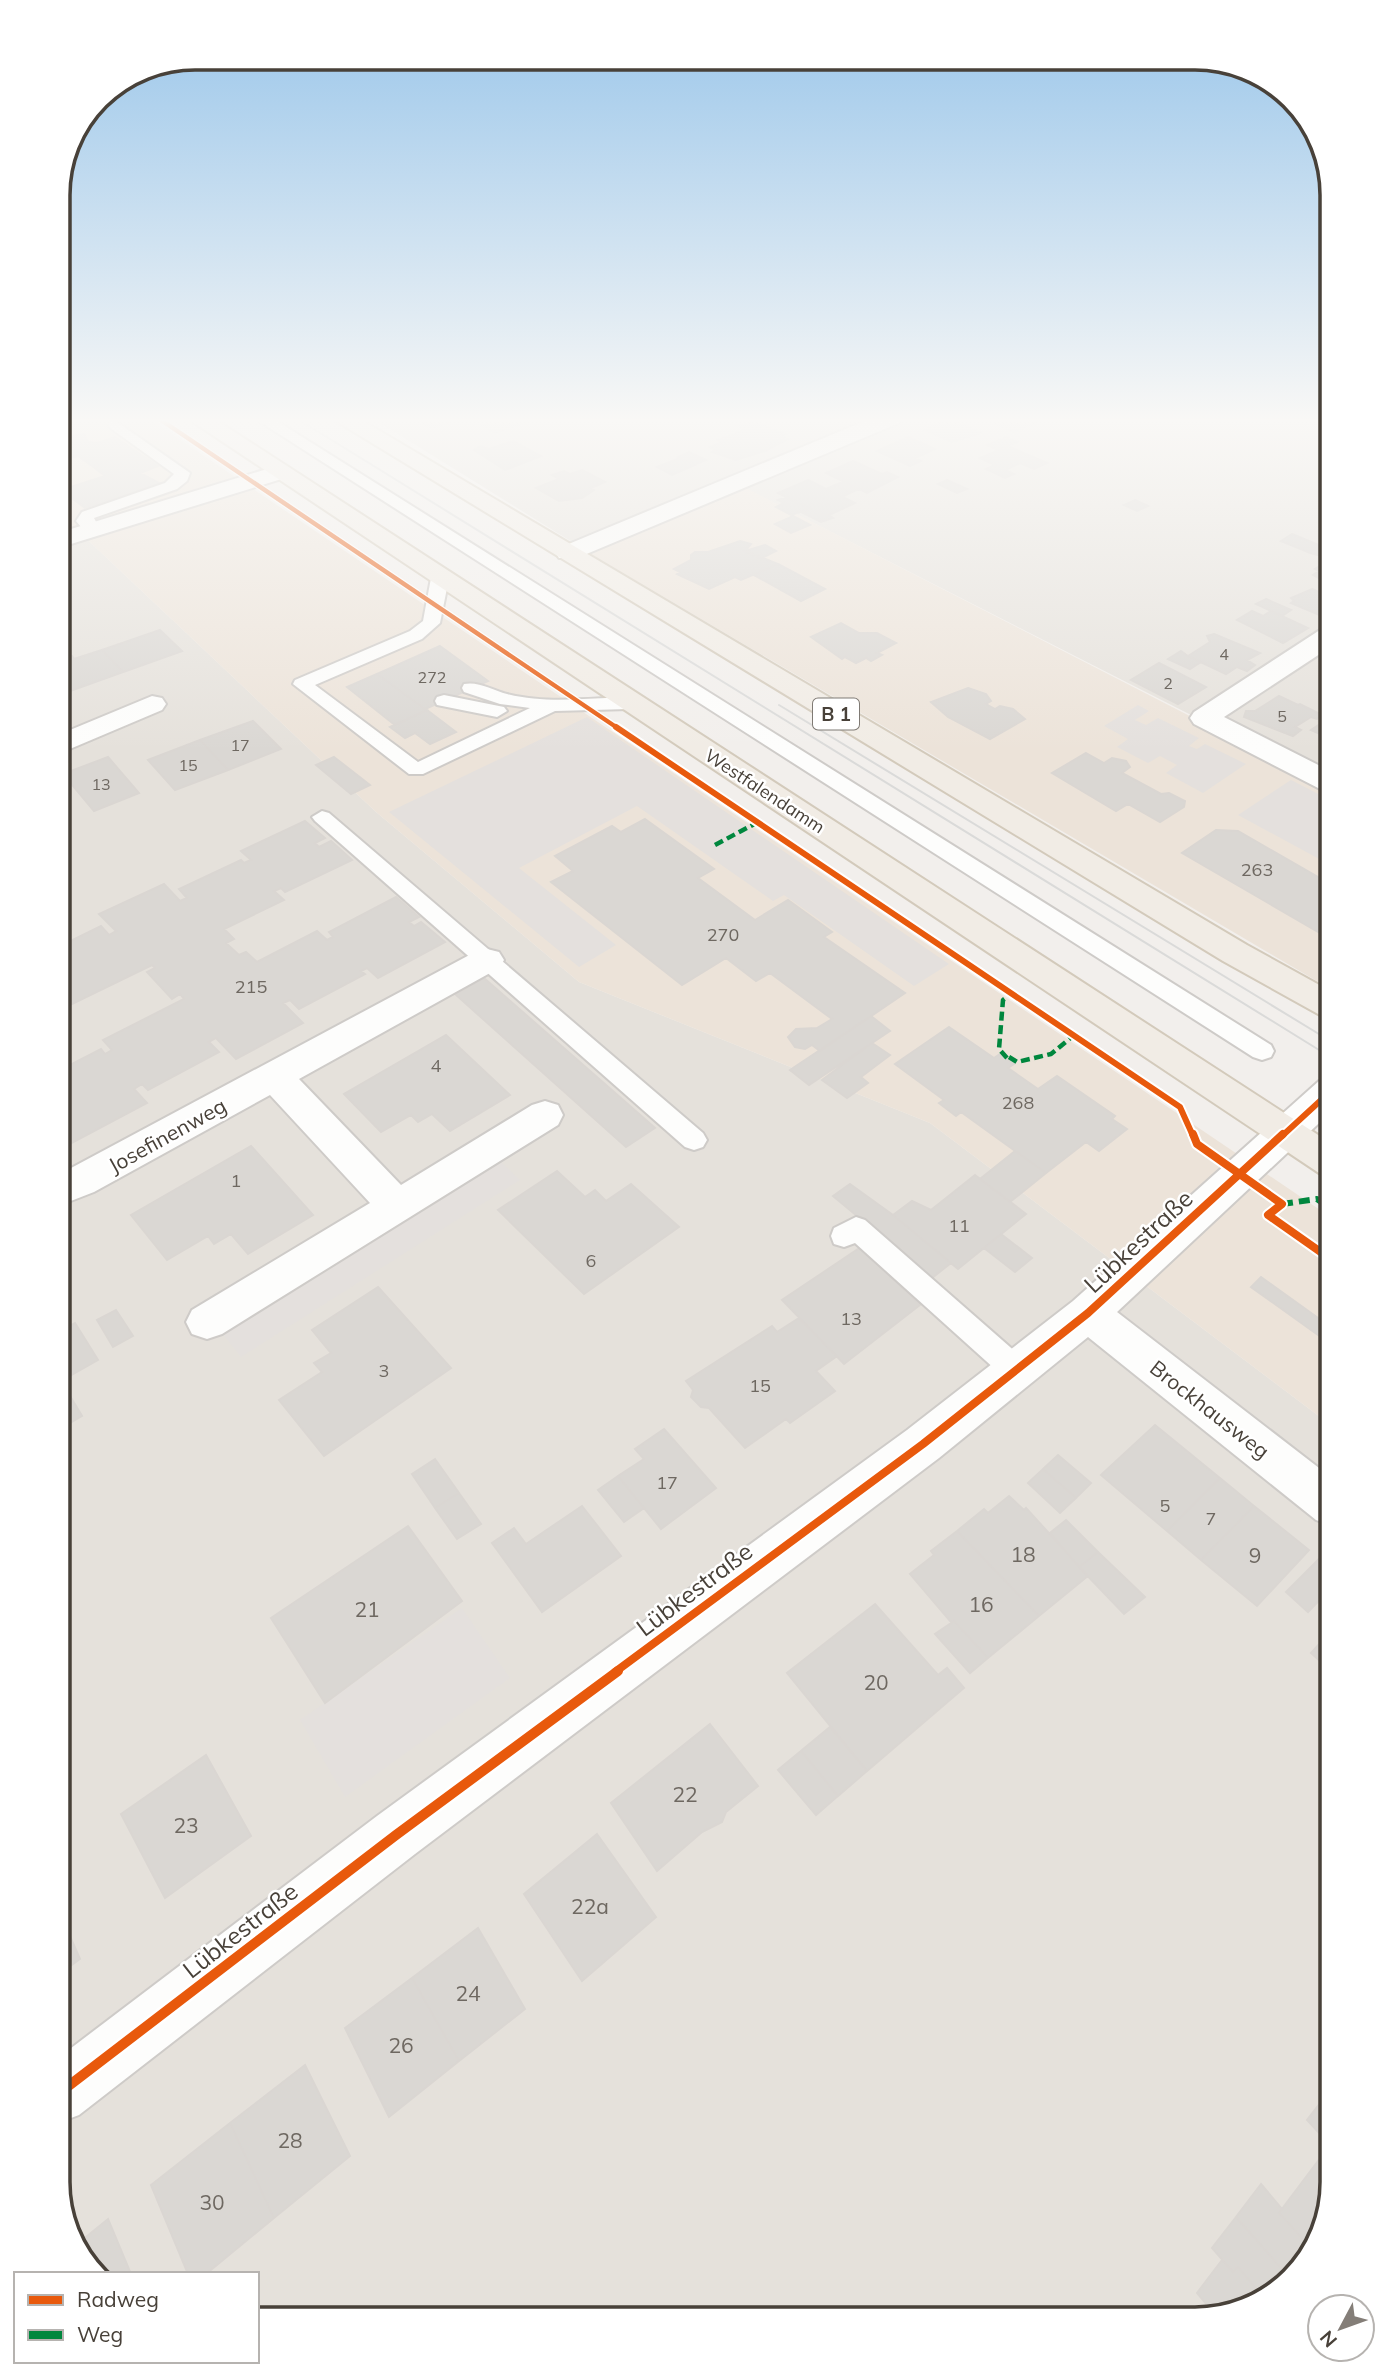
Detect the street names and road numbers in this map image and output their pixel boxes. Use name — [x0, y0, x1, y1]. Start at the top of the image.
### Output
road number: B 1 — [813, 698, 859, 730]
street label: Westfalendamm — [701, 744, 829, 838]
street label: Josefinenweg — [103, 1092, 231, 1178]
street label: Lübkestraße — [1077, 1183, 1199, 1299]
street label: Brockhausweg — [1145, 1354, 1275, 1464]
street label: Lübkestraße — [630, 1536, 758, 1642]
street label: Lübkestraße — [177, 1876, 303, 1984]

